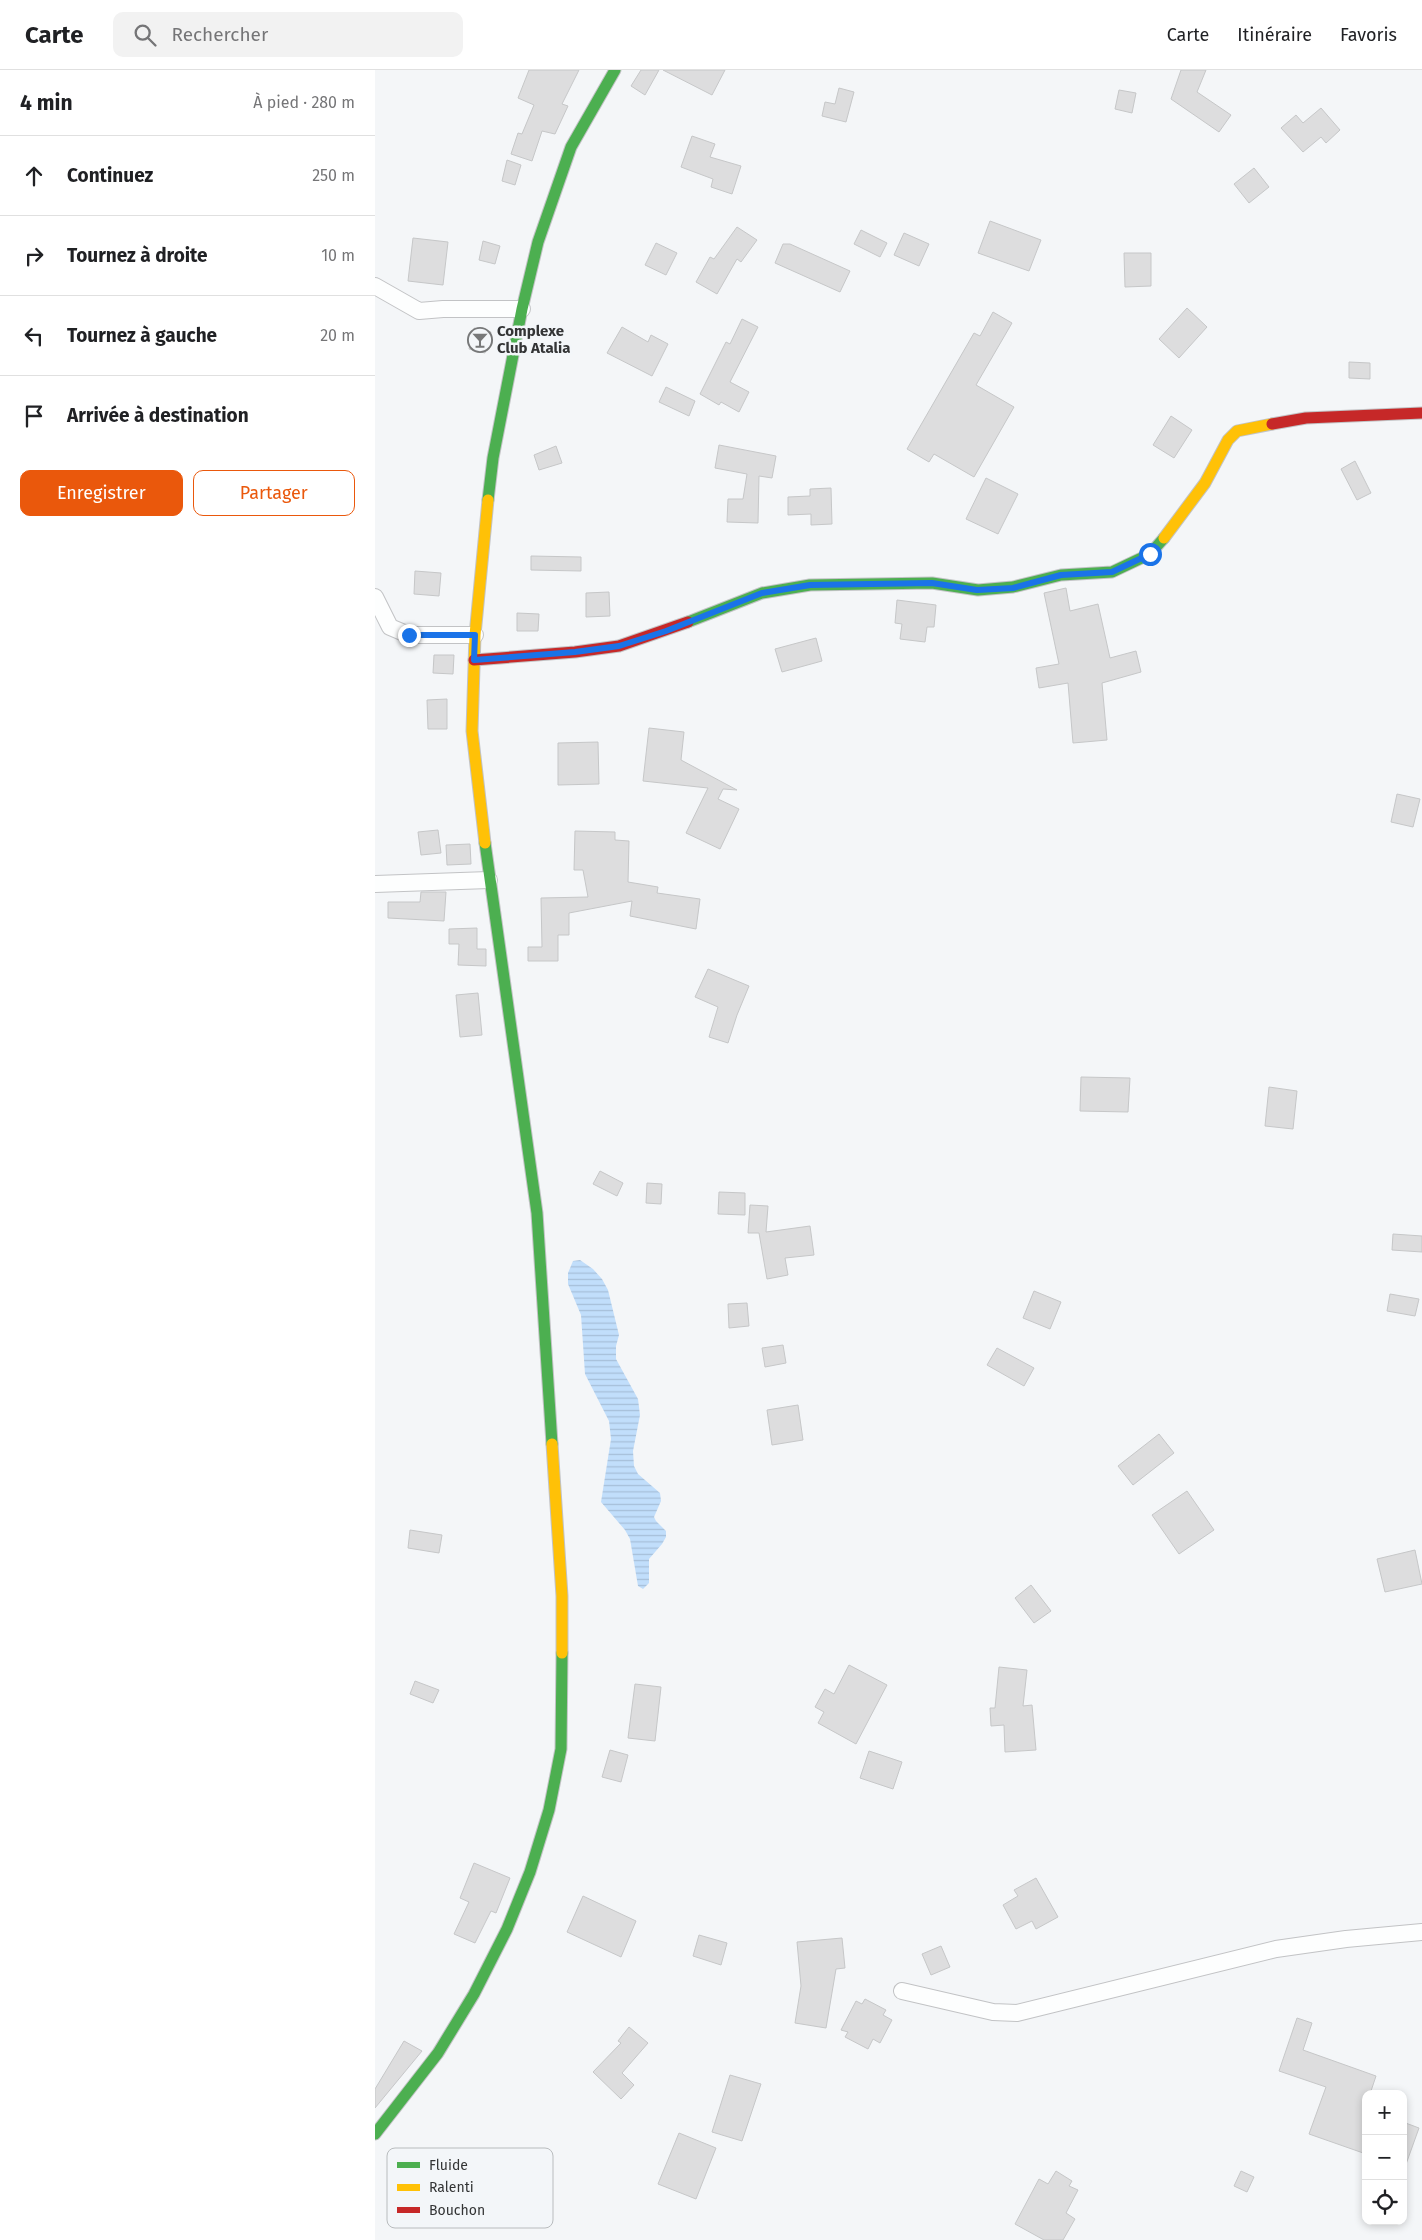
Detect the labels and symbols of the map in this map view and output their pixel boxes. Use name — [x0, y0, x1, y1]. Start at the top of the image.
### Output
place label: Complexe Club Atalia — [497, 322, 570, 357]
bar icon: Complexe Club Atalia — [467, 327, 493, 353]
route start — [1139, 543, 1162, 566]
route end — [398, 624, 421, 647]
legend — [387, 2148, 553, 2228]
text: Fluide — [429, 2157, 468, 2174]
text: Ralenti — [429, 2179, 474, 2196]
text: Bouchon — [429, 2202, 485, 2219]

